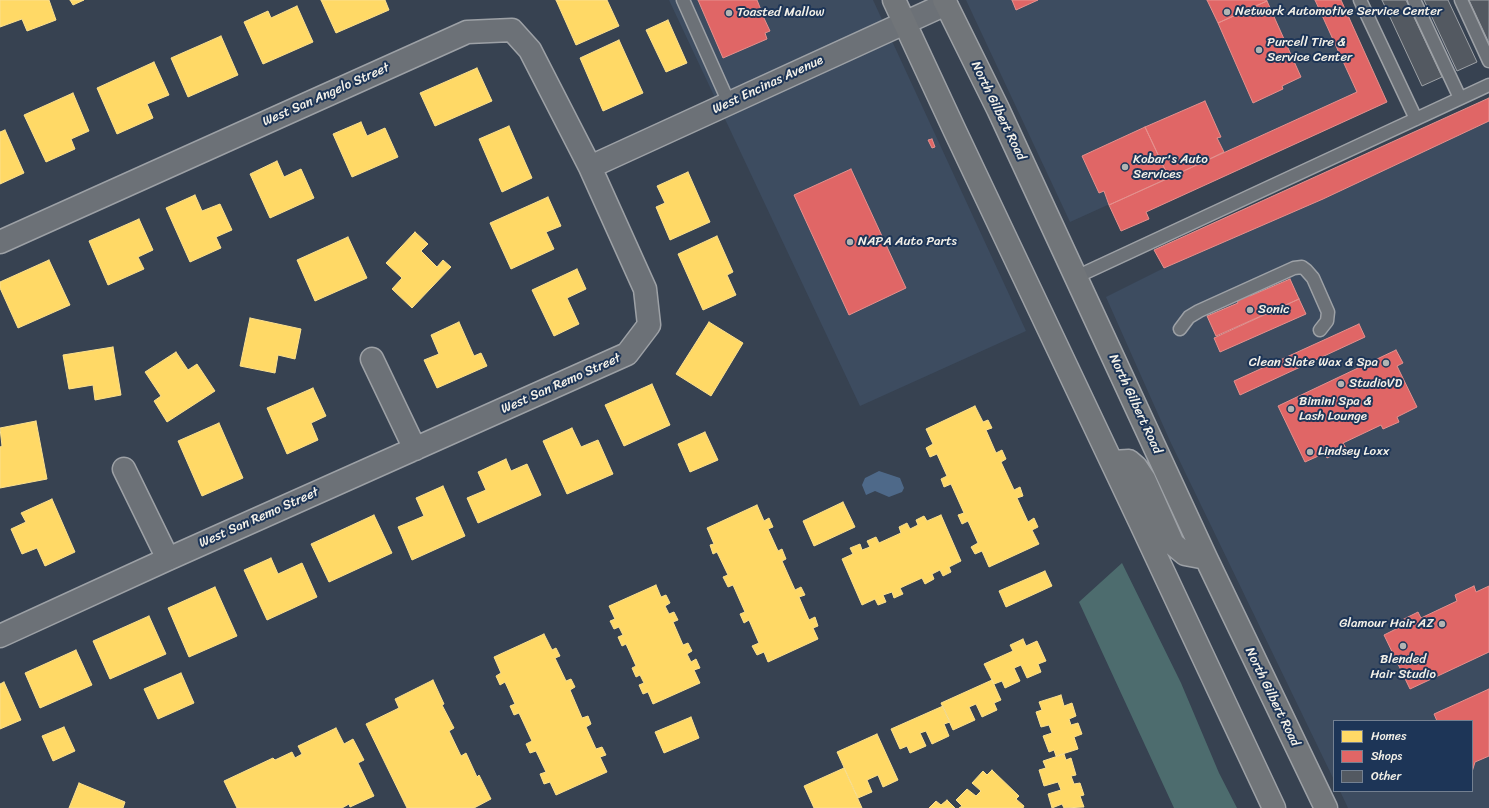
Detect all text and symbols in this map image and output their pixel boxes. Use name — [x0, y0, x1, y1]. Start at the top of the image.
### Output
place label: Network Automotive Service Center — [1235, 4, 1442, 20]
place label: Toasted Mallow — [737, 5, 824, 21]
marker: Network Automotive Service Center — [1222, 7, 1232, 17]
marker: Toasted Mallow — [724, 8, 734, 18]
place label: Purcell Tire & Service Center — [1267, 35, 1352, 66]
marker: Purcell Tire & Service Center — [1254, 45, 1264, 55]
street label: West Encinas Avenue — [710, 52, 826, 118]
street label: North Gilbert Road — [967, 59, 1029, 163]
street label: West San Angelo Street — [260, 60, 392, 130]
place label: Kobar's Auto Services — [1133, 152, 1208, 183]
marker: Kobar's Auto Services — [1120, 162, 1130, 172]
place label: NAPA Auto Parts — [858, 234, 957, 250]
marker: NAPA Auto Parts — [845, 237, 855, 247]
place label: Sonic — [1258, 302, 1290, 318]
marker: Sonic — [1245, 305, 1255, 315]
street label: West San Remo Street — [499, 351, 623, 417]
street label: North Gilbert Road — [1105, 352, 1165, 456]
place label: Clean Slate Wax & Spa — [1249, 355, 1378, 371]
marker: Clean Slate Wax & Spa — [1381, 358, 1391, 368]
place label: StudioVD — [1349, 376, 1402, 392]
marker: StudioVD — [1336, 379, 1346, 389]
place label: Bimini Spa & Lash Lounge — [1299, 394, 1372, 425]
marker: Bimini Spa & Lash Lounge — [1286, 404, 1296, 414]
place label: Lindsey Loxx — [1318, 444, 1389, 460]
marker: Lindsey Loxx — [1305, 447, 1315, 457]
street label: West San Remo Street — [197, 485, 321, 551]
place label: Glamour Hair AZ — [1339, 616, 1434, 632]
marker: Glamour Hair AZ — [1437, 619, 1447, 629]
marker: Blended Hair Studio — [1398, 641, 1408, 651]
street label: North Gilbert Road — [1241, 645, 1303, 749]
place label: Blended Hair Studio — [1370, 652, 1436, 683]
legend — [1333, 720, 1473, 792]
text: Homes — [1371, 725, 1407, 747]
text: Shops — [1371, 745, 1402, 767]
text: Other — [1371, 765, 1401, 787]

